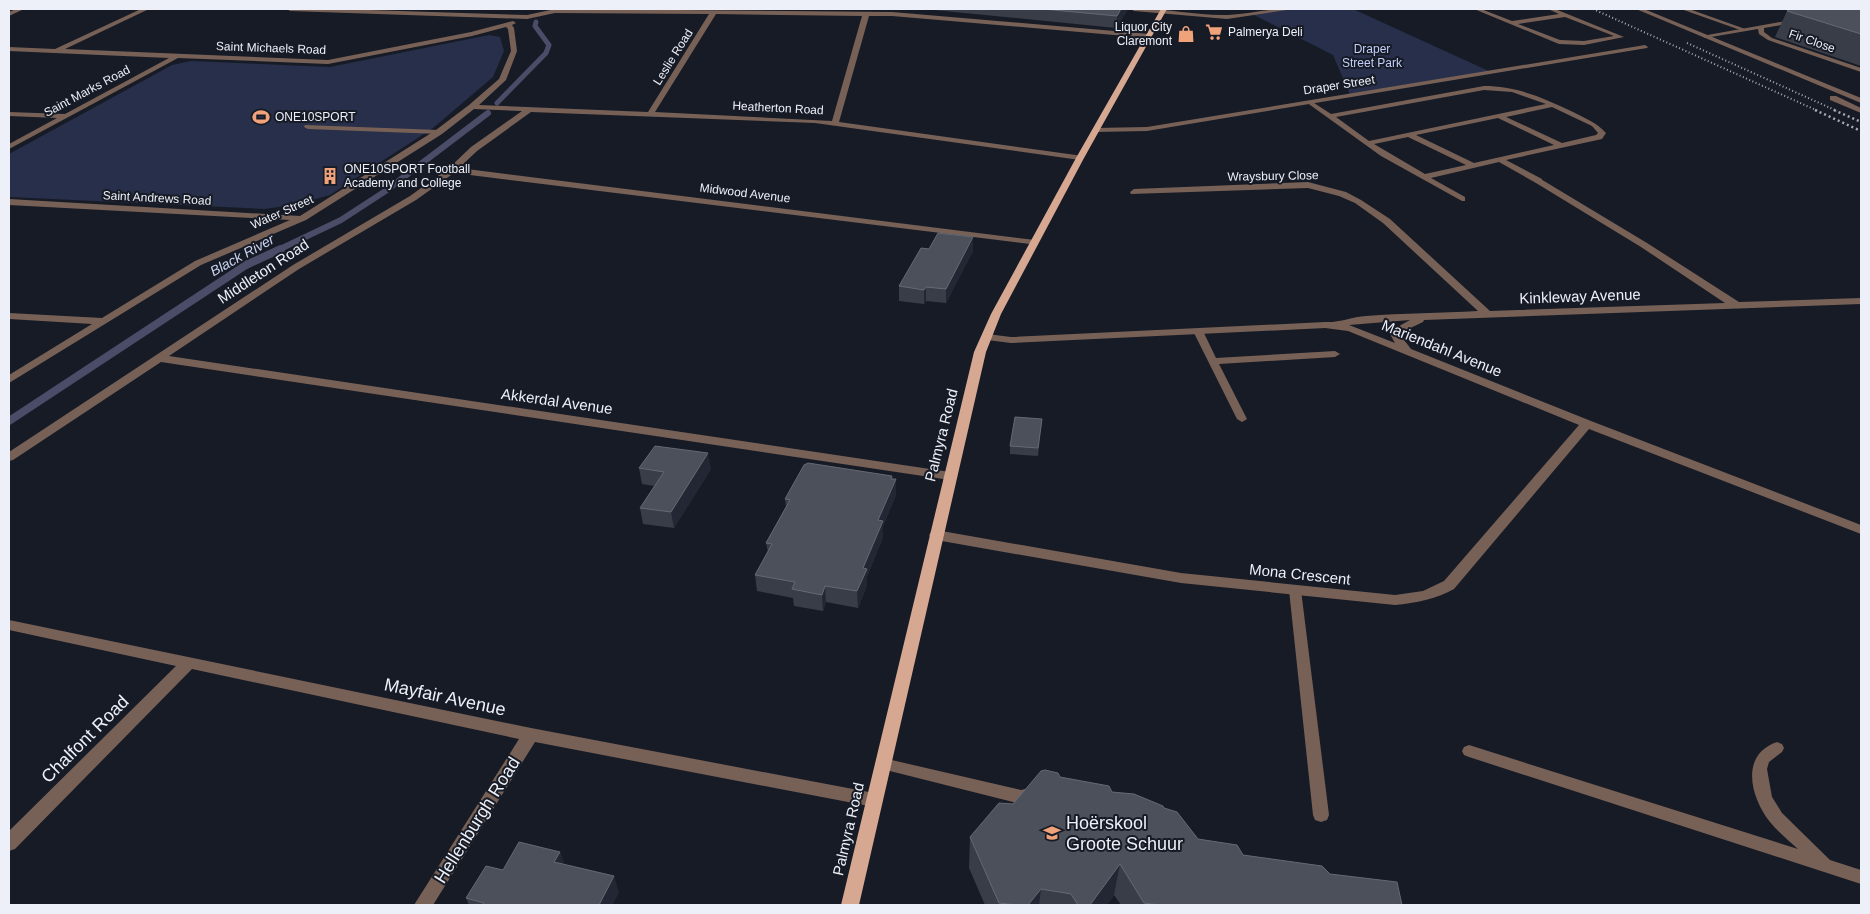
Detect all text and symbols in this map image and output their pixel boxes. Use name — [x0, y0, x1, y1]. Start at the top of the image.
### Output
place label: Liquor City Claremont — [1115, 20, 1173, 48]
supermarket icon: Palmerya Deli — [1204, 22, 1224, 42]
shop icon: Liquor City Claremont — [1176, 24, 1196, 44]
place label: Palmerya Deli — [1228, 25, 1303, 39]
street label: Leslie Road — [650, 26, 696, 88]
street label: Fir Close — [1787, 27, 1837, 56]
street label: Saint Michaels Road — [216, 39, 326, 57]
park label: Draper Street Park — [1342, 42, 1403, 70]
street label: Saint Marks Road — [42, 62, 132, 120]
street label: Draper Street — [1302, 72, 1376, 98]
street label: Heatherton Road — [732, 99, 824, 117]
sports icon: ONE10SPORT — [251, 107, 271, 127]
place label: ONE10SPORT — [275, 110, 356, 124]
place label: ONE10SPORT Football Academy and College — [344, 162, 470, 190]
building icon: ONE10SPORT Football Academy and College — [320, 166, 340, 186]
street label: Wraysbury Close — [1227, 168, 1319, 184]
street label: Midwood Avenue — [699, 180, 791, 206]
street label: Saint Andrews Road — [102, 188, 212, 208]
street label: Water Street — [249, 192, 316, 232]
water label: Black River — [207, 230, 278, 279]
street label: Middleton Road — [214, 235, 312, 307]
street label: Kinkleway Avenue — [1519, 285, 1641, 307]
street label: Mariendahl Avenue — [1379, 316, 1505, 380]
street label: Akkerdal Avenue — [500, 385, 614, 417]
street label: Palmyra Road — [921, 387, 961, 483]
street label: Mona Crescent — [1249, 560, 1352, 588]
street label: Mayfair Avenue — [382, 674, 508, 720]
street label: Chalfont Road — [37, 691, 133, 787]
street label: Hellenburgh Road — [430, 753, 524, 887]
street label: Palmyra Road — [829, 781, 867, 877]
place label: Hoërskool Groote Schuur — [1066, 813, 1183, 854]
school or university icon: Hoërskool Groote Schuur — [1042, 823, 1062, 843]

